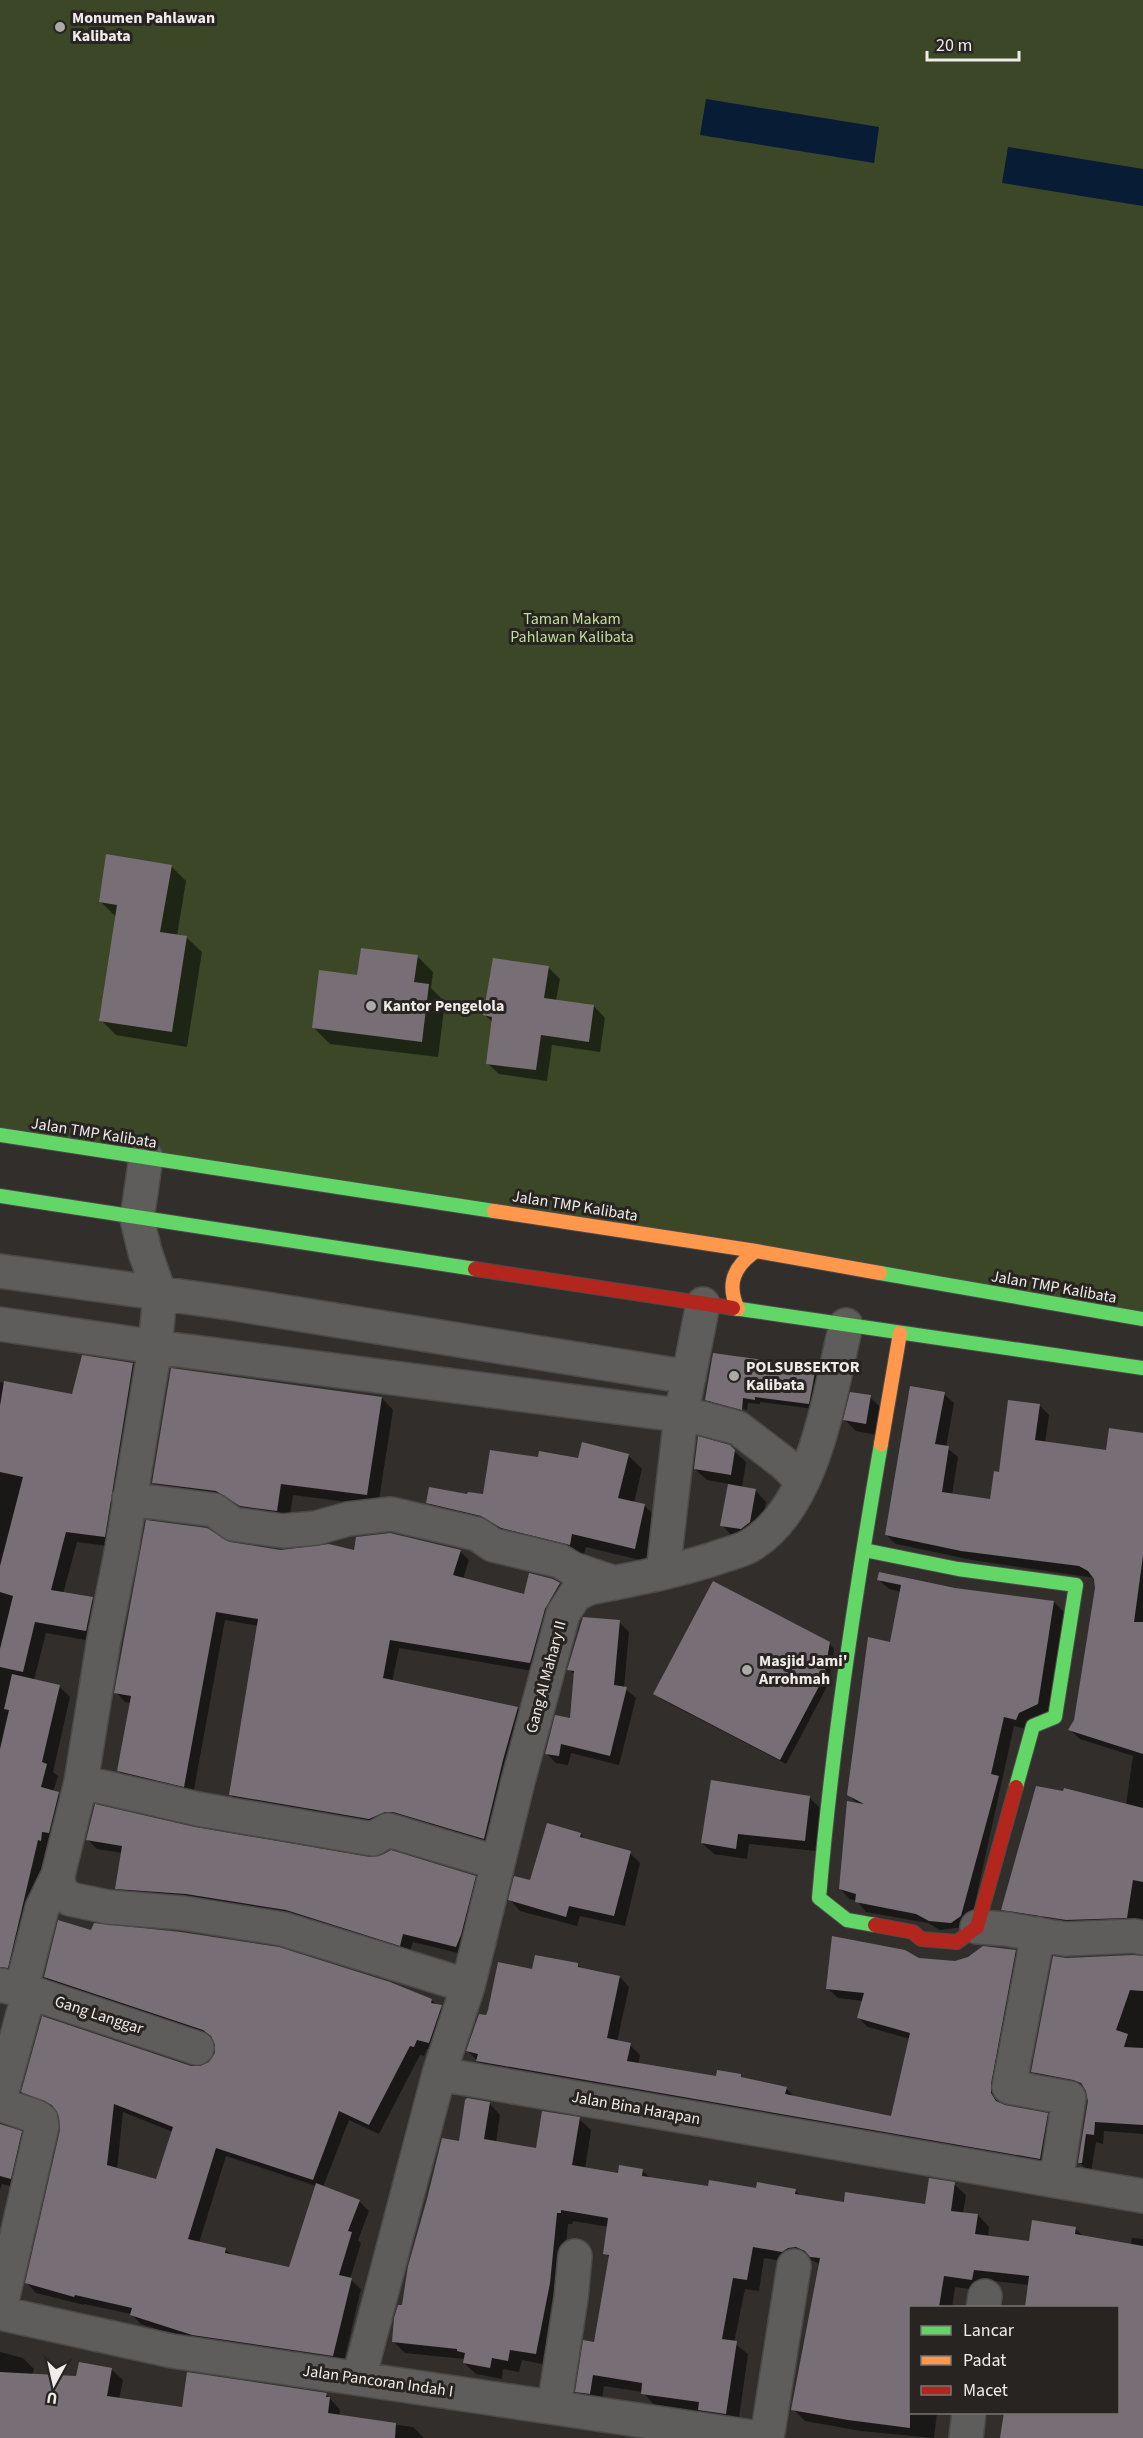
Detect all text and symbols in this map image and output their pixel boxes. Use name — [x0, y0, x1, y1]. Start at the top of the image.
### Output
place label: Monumen Pahlawan Kalibata — [72, 7, 215, 47]
marker: Monumen Pahlawan Kalibata — [53, 20, 67, 34]
scale bar — [927, 24, 1018, 62]
text: 20 m — [936, 33, 972, 58]
park label: Taman Makam Pahlawan Kalibata — [510, 608, 634, 648]
place label: Kantor Pengelola — [383, 995, 504, 1017]
marker: Kantor Pengelola — [364, 999, 378, 1013]
street label: Jalan TMP Kalibata — [29, 1112, 159, 1154]
street label: Jalan TMP Kalibata — [510, 1185, 640, 1227]
street label: Jalan TMP Kalibata — [989, 1265, 1119, 1309]
place label: POLSUBSEKTOR Kalibata — [746, 1356, 860, 1396]
marker: POLSUBSEKTOR Kalibata — [727, 1369, 741, 1383]
street label: Gang Al Mahary II — [520, 1618, 572, 1736]
place label: Masjid Jami' Arrohmah — [758, 1650, 847, 1690]
marker: Masjid Jami' Arrohmah — [740, 1663, 754, 1677]
street label: Gang Langgar — [52, 1990, 147, 2040]
street label: Jalan Bina Harapan — [570, 2086, 702, 2130]
legend — [909, 2306, 1119, 2414]
text: Lancar — [963, 2318, 1015, 2343]
text: Padat — [963, 2348, 1006, 2373]
north arrow — [24, 2354, 84, 2414]
street label: Jalan Pancoran Indah I — [301, 2360, 455, 2402]
text: Macet — [963, 2378, 1008, 2403]
text: U — [45, 2386, 59, 2409]

